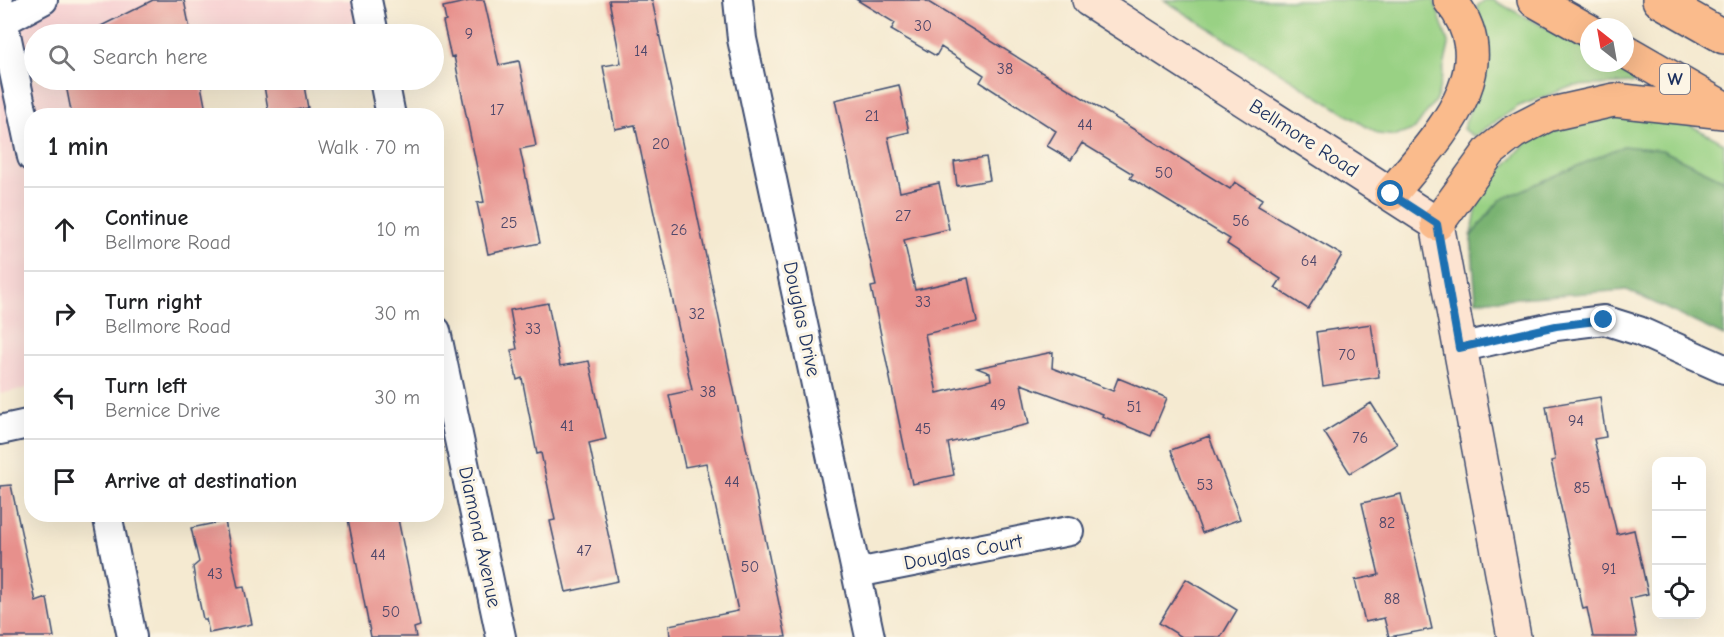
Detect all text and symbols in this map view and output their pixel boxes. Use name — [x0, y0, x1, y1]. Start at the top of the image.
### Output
house number: 30 — [914, 17, 932, 35]
north arrow — [1580, 18, 1634, 72]
search box — [24, 24, 444, 90]
house number: 9 — [465, 25, 473, 43]
icon: search — [45, 41, 78, 74]
house number: 14 — [634, 42, 648, 60]
text: Search here — [93, 44, 208, 70]
house number: 38 — [997, 60, 1013, 78]
road number: W — [1660, 64, 1690, 94]
street label: Bellmore Road — [1245, 94, 1363, 182]
house number: 17 — [490, 101, 504, 119]
house number: 21 — [865, 107, 879, 125]
house number: 44 — [1077, 116, 1093, 134]
text: 1 min — [48, 132, 109, 162]
house number: 20 — [652, 135, 670, 153]
text: Walk · 70 m — [318, 136, 420, 159]
house number: 50 — [1155, 164, 1173, 182]
route start — [1377, 180, 1403, 206]
text: Continue — [105, 205, 188, 231]
house number: 27 — [895, 207, 911, 225]
house number: 56 — [1232, 212, 1250, 230]
icon: ahead — [48, 213, 81, 246]
house number: 25 — [500, 214, 518, 232]
text: 10 m — [377, 218, 420, 241]
house number: 26 — [670, 221, 688, 239]
text: Bellmore Road — [105, 231, 231, 254]
house number: 64 — [1301, 252, 1317, 270]
street label: Douglas Drive — [779, 260, 825, 378]
text: Turn right — [105, 289, 202, 315]
house number: 33 — [915, 293, 931, 311]
icon: right — [48, 297, 81, 330]
text: 30 m — [374, 302, 420, 325]
house number: 32 — [689, 305, 705, 323]
route end — [1590, 306, 1616, 332]
text: Bellmore Road — [105, 315, 231, 338]
house number: 33 — [525, 320, 541, 338]
house number: 70 — [1338, 346, 1356, 364]
text: Turn left — [105, 373, 187, 399]
icon: left — [48, 381, 81, 414]
house number: 38 — [700, 383, 716, 401]
text: 30 m — [374, 386, 420, 409]
house number: 49 — [990, 396, 1006, 414]
house number: 51 — [1126, 398, 1142, 416]
text: Bernice Drive — [105, 399, 220, 422]
house number: 94 — [1568, 412, 1584, 430]
house number: 41 — [560, 417, 574, 435]
house number: 45 — [915, 420, 931, 438]
house number: 76 — [1352, 429, 1368, 447]
map controls — [1652, 457, 1706, 619]
button: + — [1652, 457, 1706, 511]
street label: Diamond Avenue — [454, 464, 506, 610]
icon: arrive — [48, 465, 81, 498]
text: Arrive at destination — [105, 468, 297, 494]
house number: 44 — [724, 473, 740, 491]
house number: 53 — [1197, 476, 1213, 494]
house number: 85 — [1574, 479, 1590, 497]
button: − — [1652, 511, 1706, 565]
house number: 82 — [1379, 514, 1395, 532]
street label: Douglas Court — [902, 529, 1026, 575]
house number: 47 — [576, 542, 592, 560]
house number: 44 — [370, 546, 386, 564]
house number: 50 — [741, 558, 759, 576]
house number: 91 — [1602, 560, 1616, 578]
house number: 43 — [207, 565, 223, 583]
button: locate — [1652, 565, 1706, 619]
house number: 88 — [1384, 590, 1400, 608]
house number: 50 — [382, 603, 400, 621]

